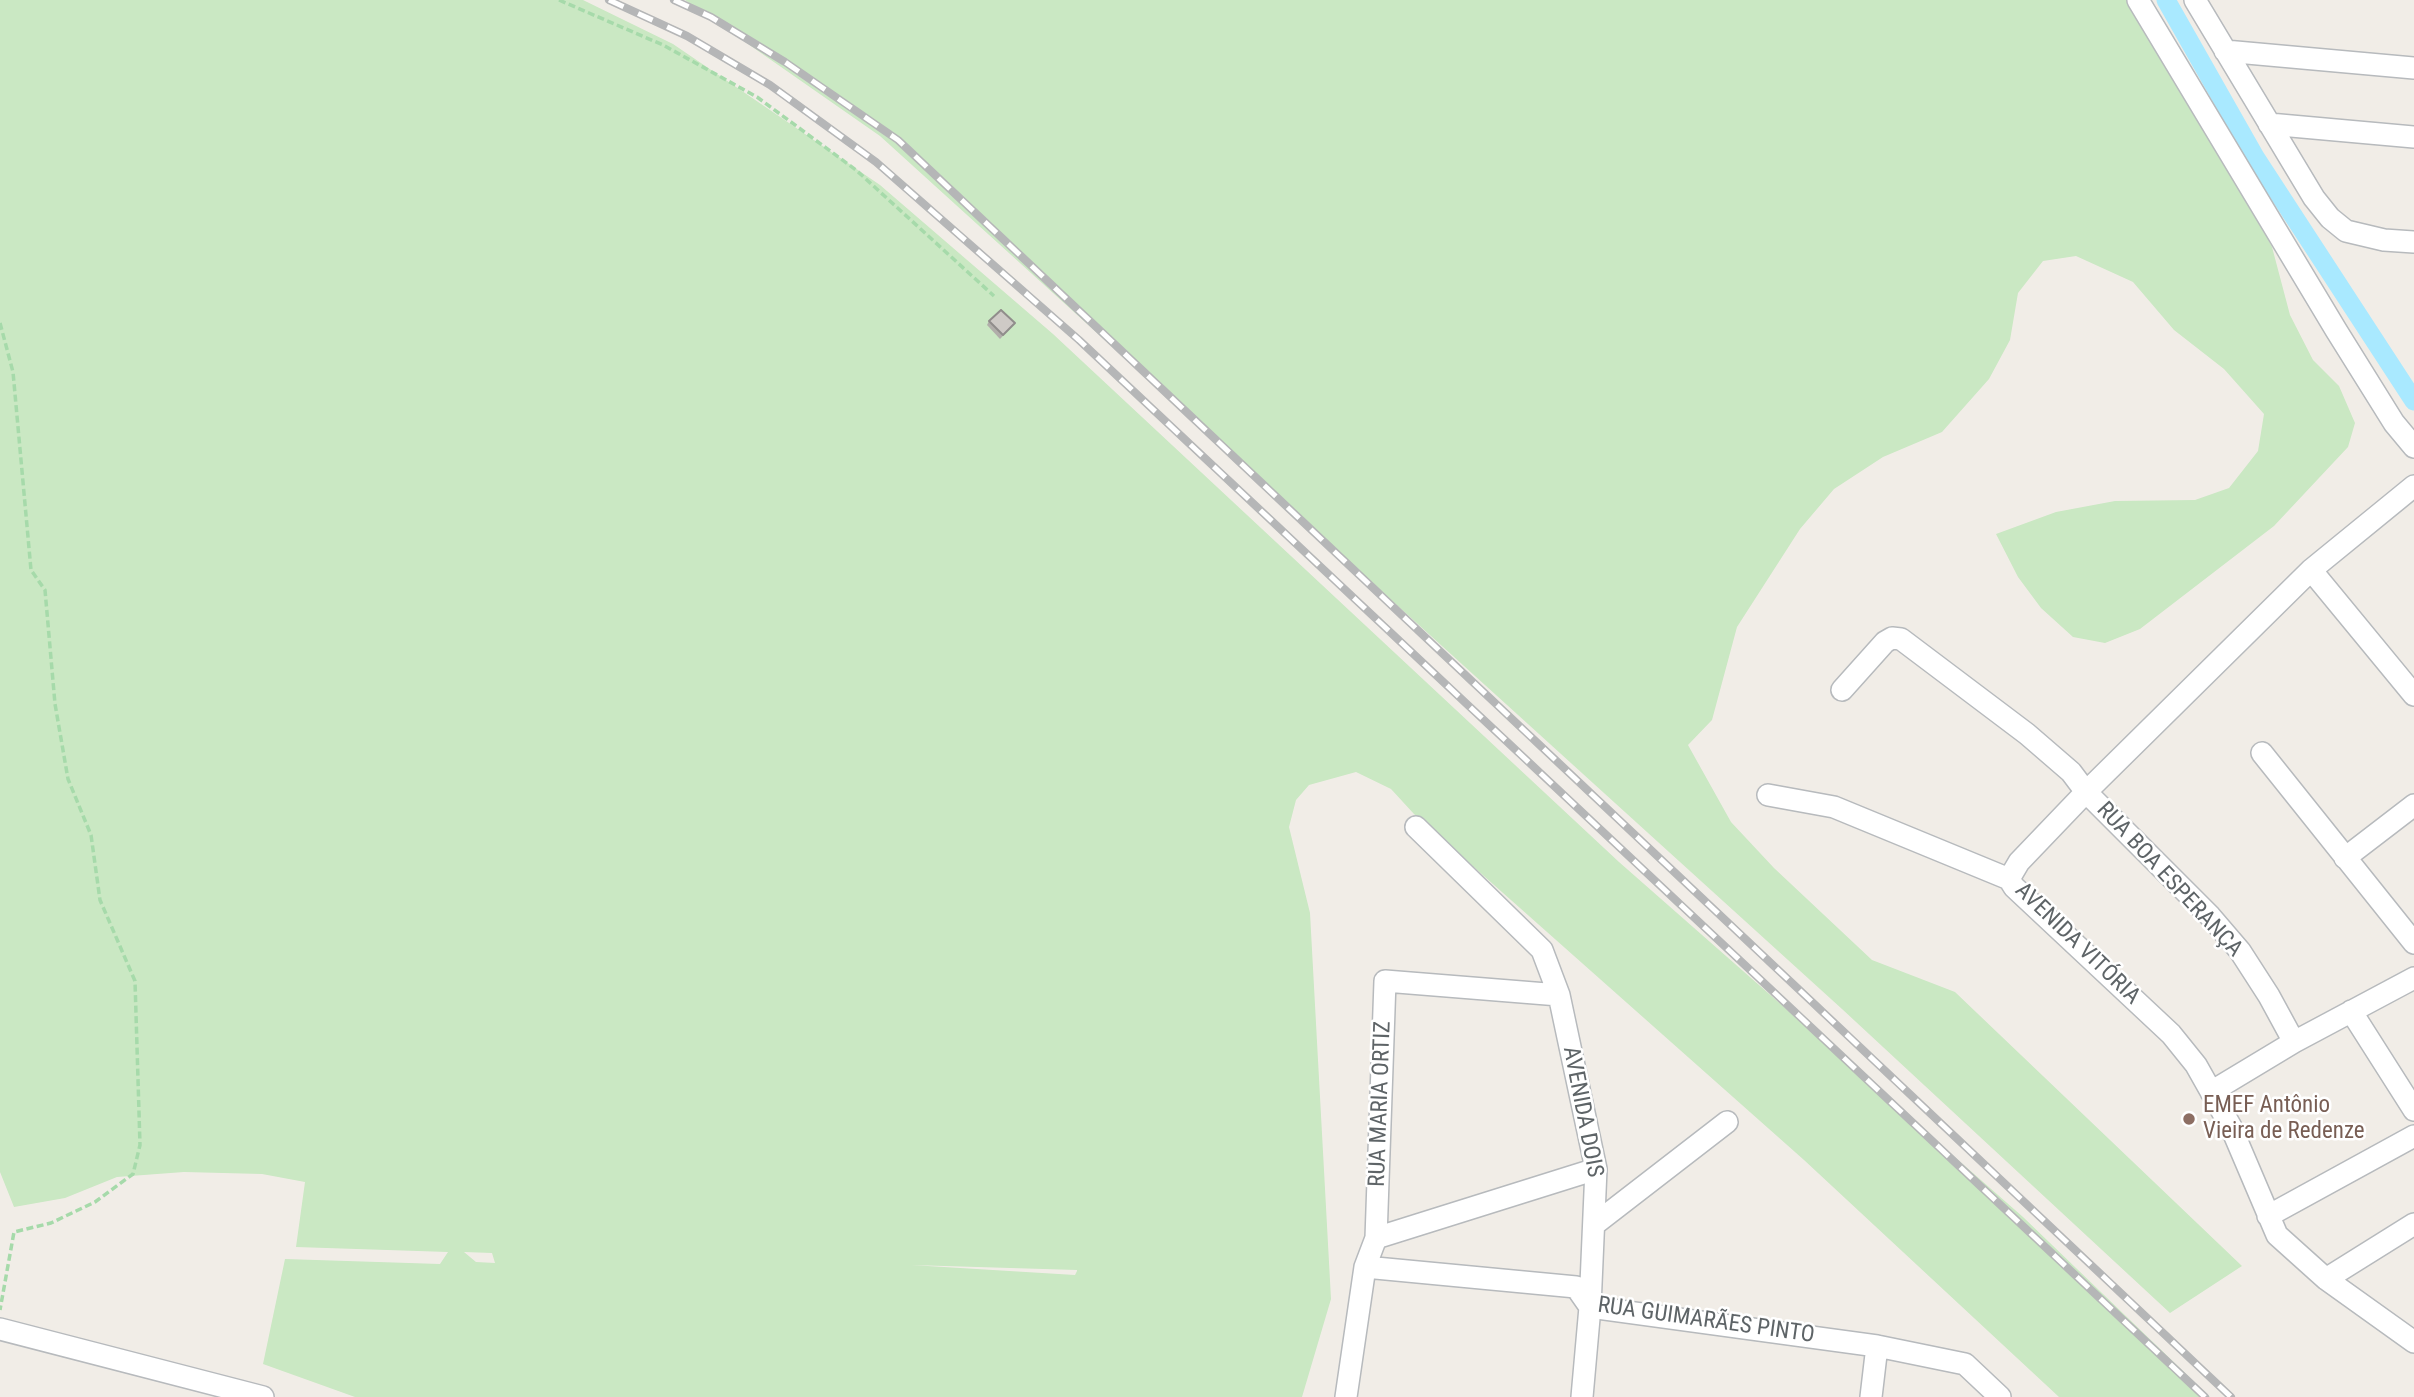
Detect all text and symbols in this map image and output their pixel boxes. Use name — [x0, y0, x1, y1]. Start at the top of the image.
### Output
street label: RUA BOA ESPERANÇA — [2090, 797, 2248, 963]
street label: AVENIDA VITÓRIA — [2009, 877, 2145, 1011]
street label: RUA MARIA ORTIZ — [1364, 1021, 1398, 1187]
street label: AVENIDA DOIS — [1556, 1044, 1608, 1180]
place label: EMEF Antônio Vieira de Redenze — [2203, 1092, 2365, 1146]
marker: EMEF Antônio Vieira de Redenze — [2181, 1111, 2197, 1127]
street label: RUA GUIMARÃES PINTO — [1596, 1292, 1816, 1350]

